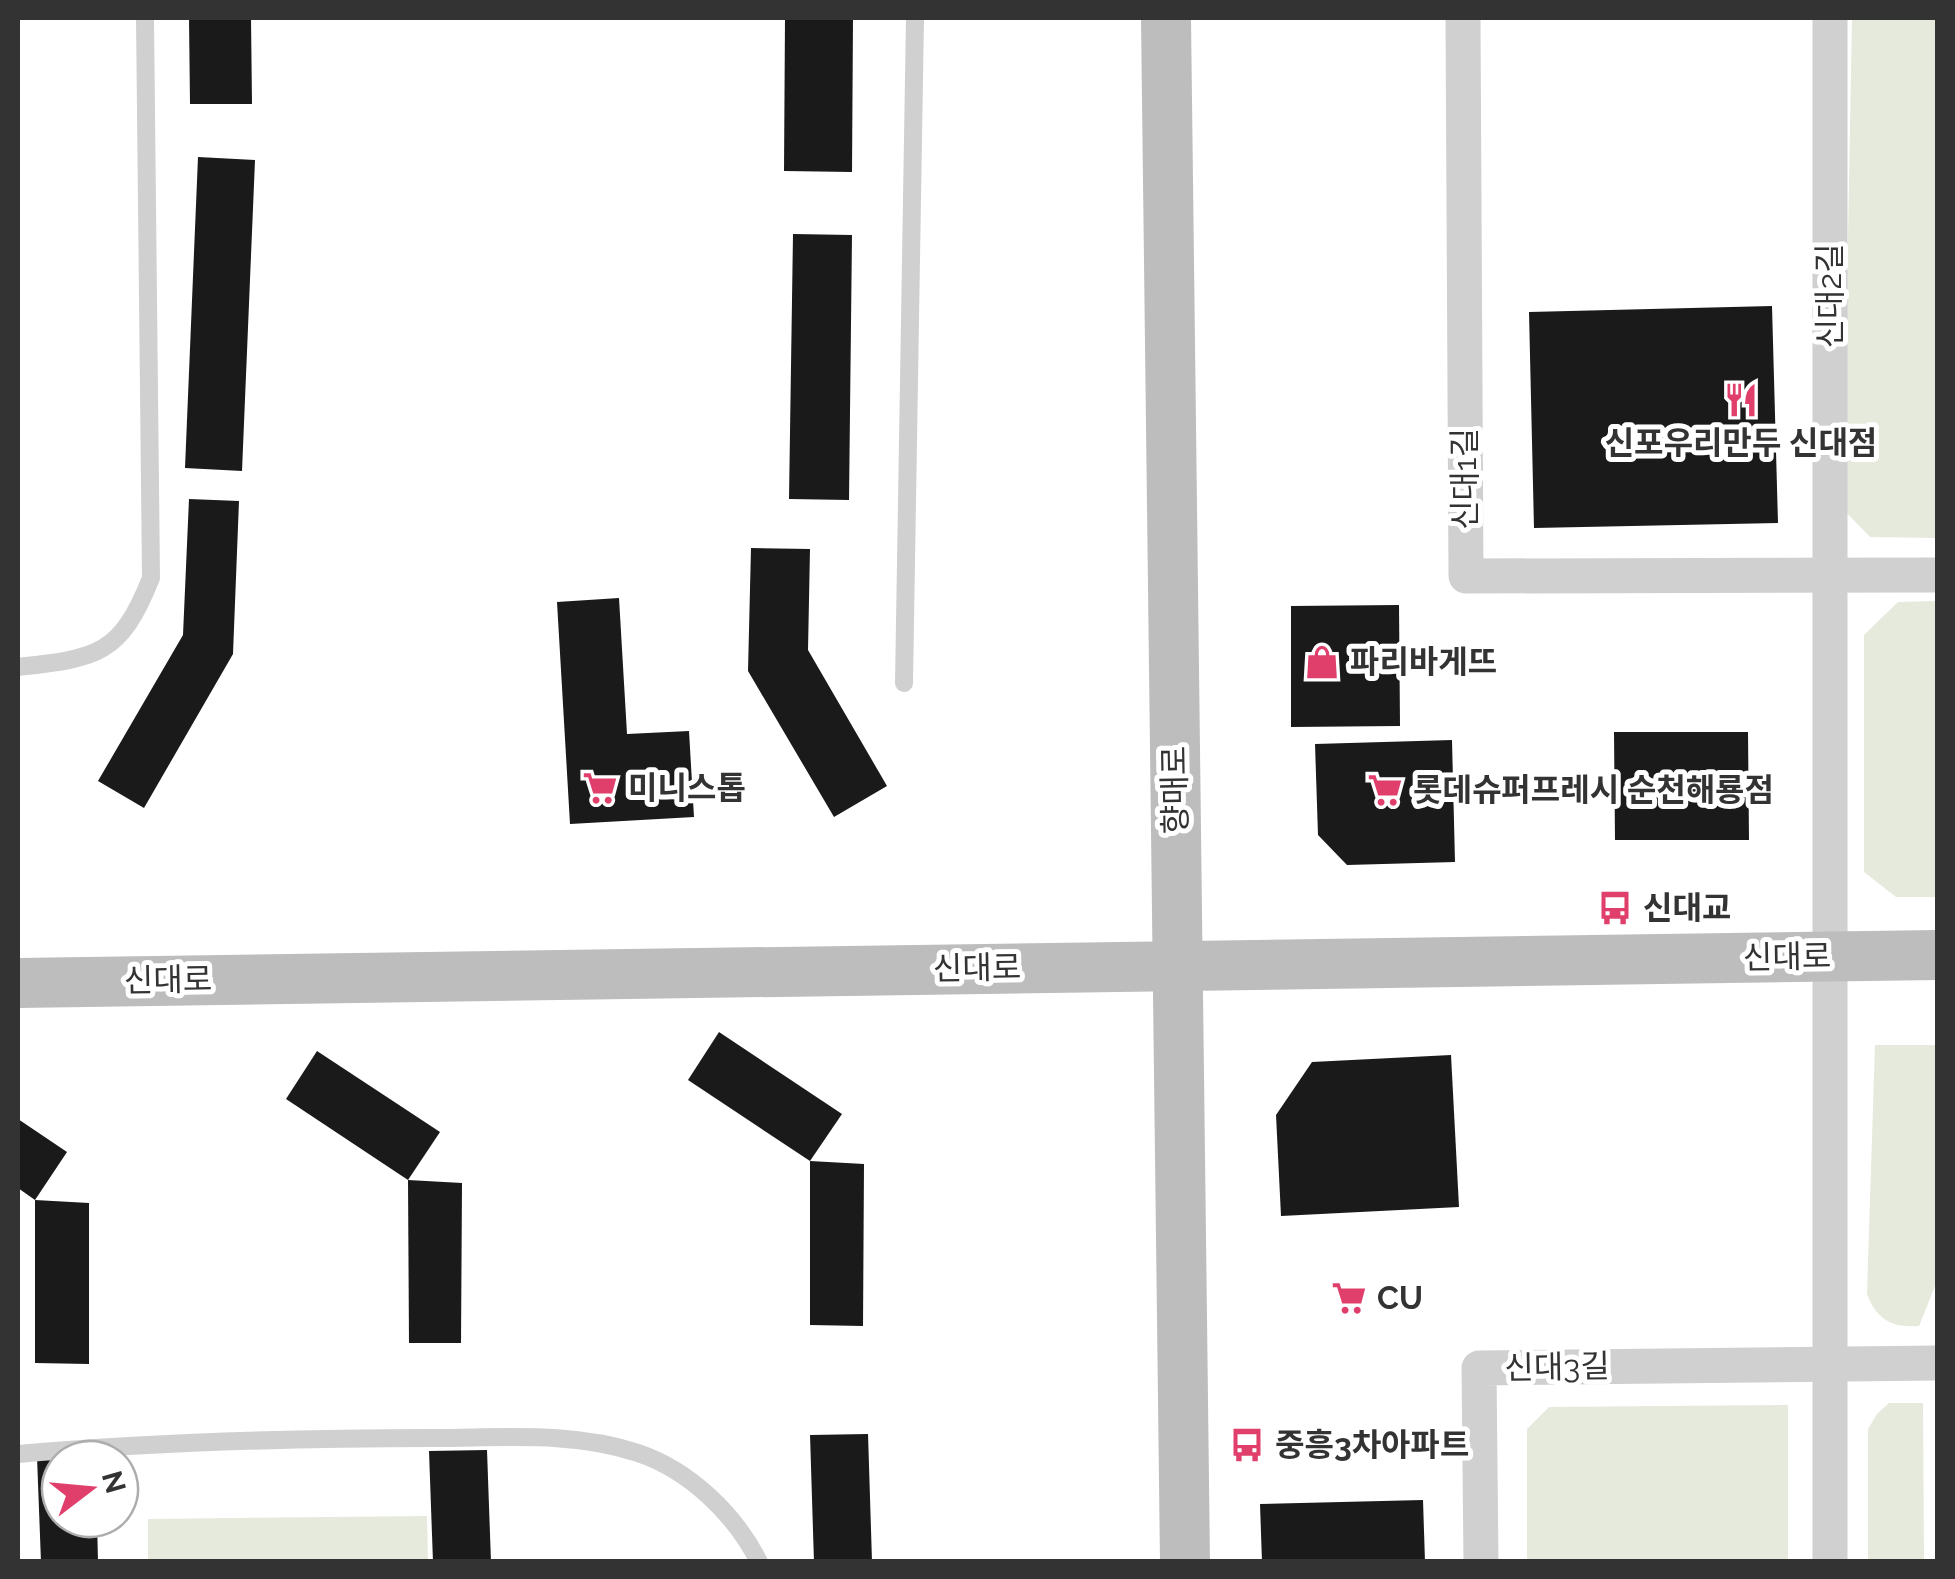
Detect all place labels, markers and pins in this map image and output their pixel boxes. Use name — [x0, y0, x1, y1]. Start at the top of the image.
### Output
restaurant icon: 신포우리만두 신대점 — [1722, 381, 1760, 419]
place label: 신포우리만두 신대점 — [1605, 424, 1877, 461]
shop icon: 파리바게뜨 — [1303, 643, 1341, 681]
place label: 파리바게뜨 — [1350, 643, 1497, 680]
supermarket icon: 미니스톱 — [581, 769, 619, 807]
place label: 미니스톱 — [628, 769, 746, 806]
supermarket icon: 롯데슈퍼프레시 순천해룡점 — [1366, 771, 1404, 809]
place label: 롯데슈퍼프레시 순천해룡점 — [1413, 771, 1774, 808]
bus stop icon: 신대교 — [1596, 889, 1634, 927]
place label: 신대교 — [1643, 889, 1731, 926]
supermarket icon: CU — [1330, 1279, 1368, 1317]
place label: CU — [1377, 1279, 1423, 1316]
bus stop icon: 중흥3차아파트 — [1228, 1426, 1266, 1464]
place label: 중흥3차아파트 — [1275, 1426, 1470, 1463]

